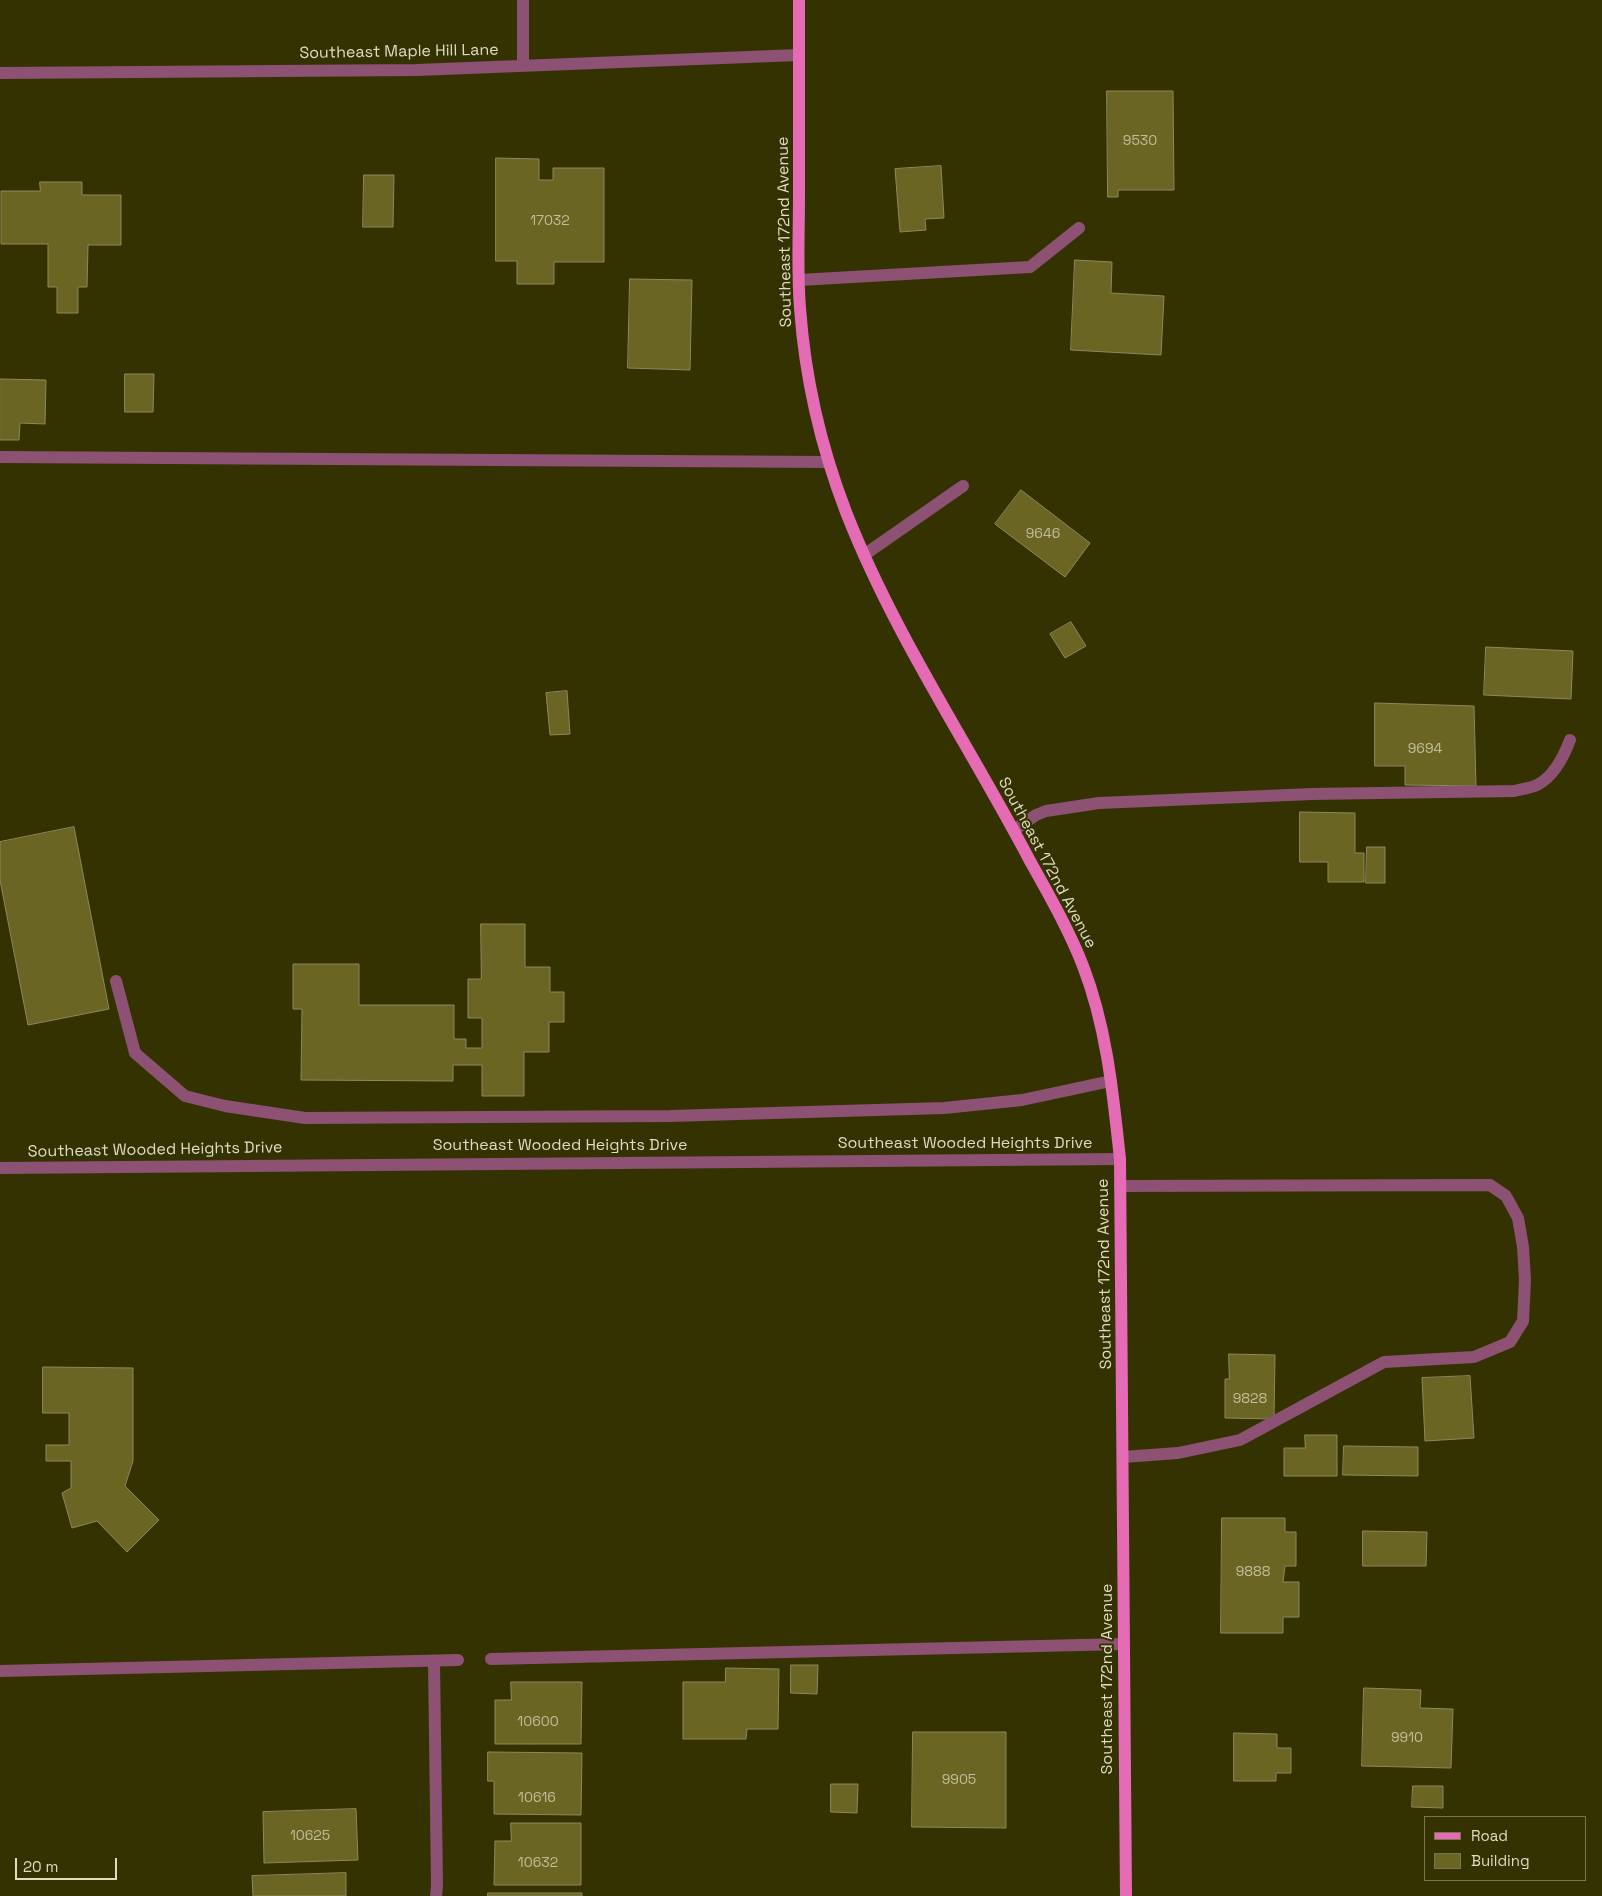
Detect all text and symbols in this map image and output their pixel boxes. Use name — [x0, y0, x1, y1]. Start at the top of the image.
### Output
street label: Southeast Maple Hill Lane — [299, 41, 499, 63]
house number: 9530 — [1123, 133, 1157, 149]
street label: Southeast 172nd Avenue — [774, 136, 796, 328]
house number: 17032 — [530, 213, 570, 229]
house number: 9646 — [1026, 526, 1060, 542]
house number: 9694 — [1408, 741, 1442, 757]
street label: Southeast 172nd Avenue — [994, 774, 1100, 952]
street label: Southeast Wooded Heights Drive — [838, 1134, 1092, 1154]
street label: Southeast Wooded Heights Drive — [433, 1136, 687, 1156]
street label: Southeast Wooded Heights Drive — [27, 1138, 283, 1162]
street label: Southeast 172nd Avenue — [1094, 1178, 1116, 1370]
house number: 9828 — [1233, 1391, 1267, 1407]
house number: 9888 — [1236, 1564, 1270, 1580]
street label: Southeast 172nd Avenue — [1098, 1584, 1118, 1774]
house number: 10600 — [517, 1714, 559, 1730]
house number: 9910 — [1391, 1730, 1423, 1746]
house number: 9905 — [942, 1772, 976, 1788]
house number: 10616 — [518, 1790, 556, 1806]
legend — [1424, 1816, 1587, 1881]
text: Road — [1471, 1826, 1508, 1845]
house number: 10625 — [290, 1828, 330, 1844]
scale bar — [18, 1848, 120, 1880]
text: Building — [1471, 1851, 1530, 1870]
house number: 10632 — [518, 1855, 558, 1871]
text: 20 m — [23, 1857, 58, 1876]

